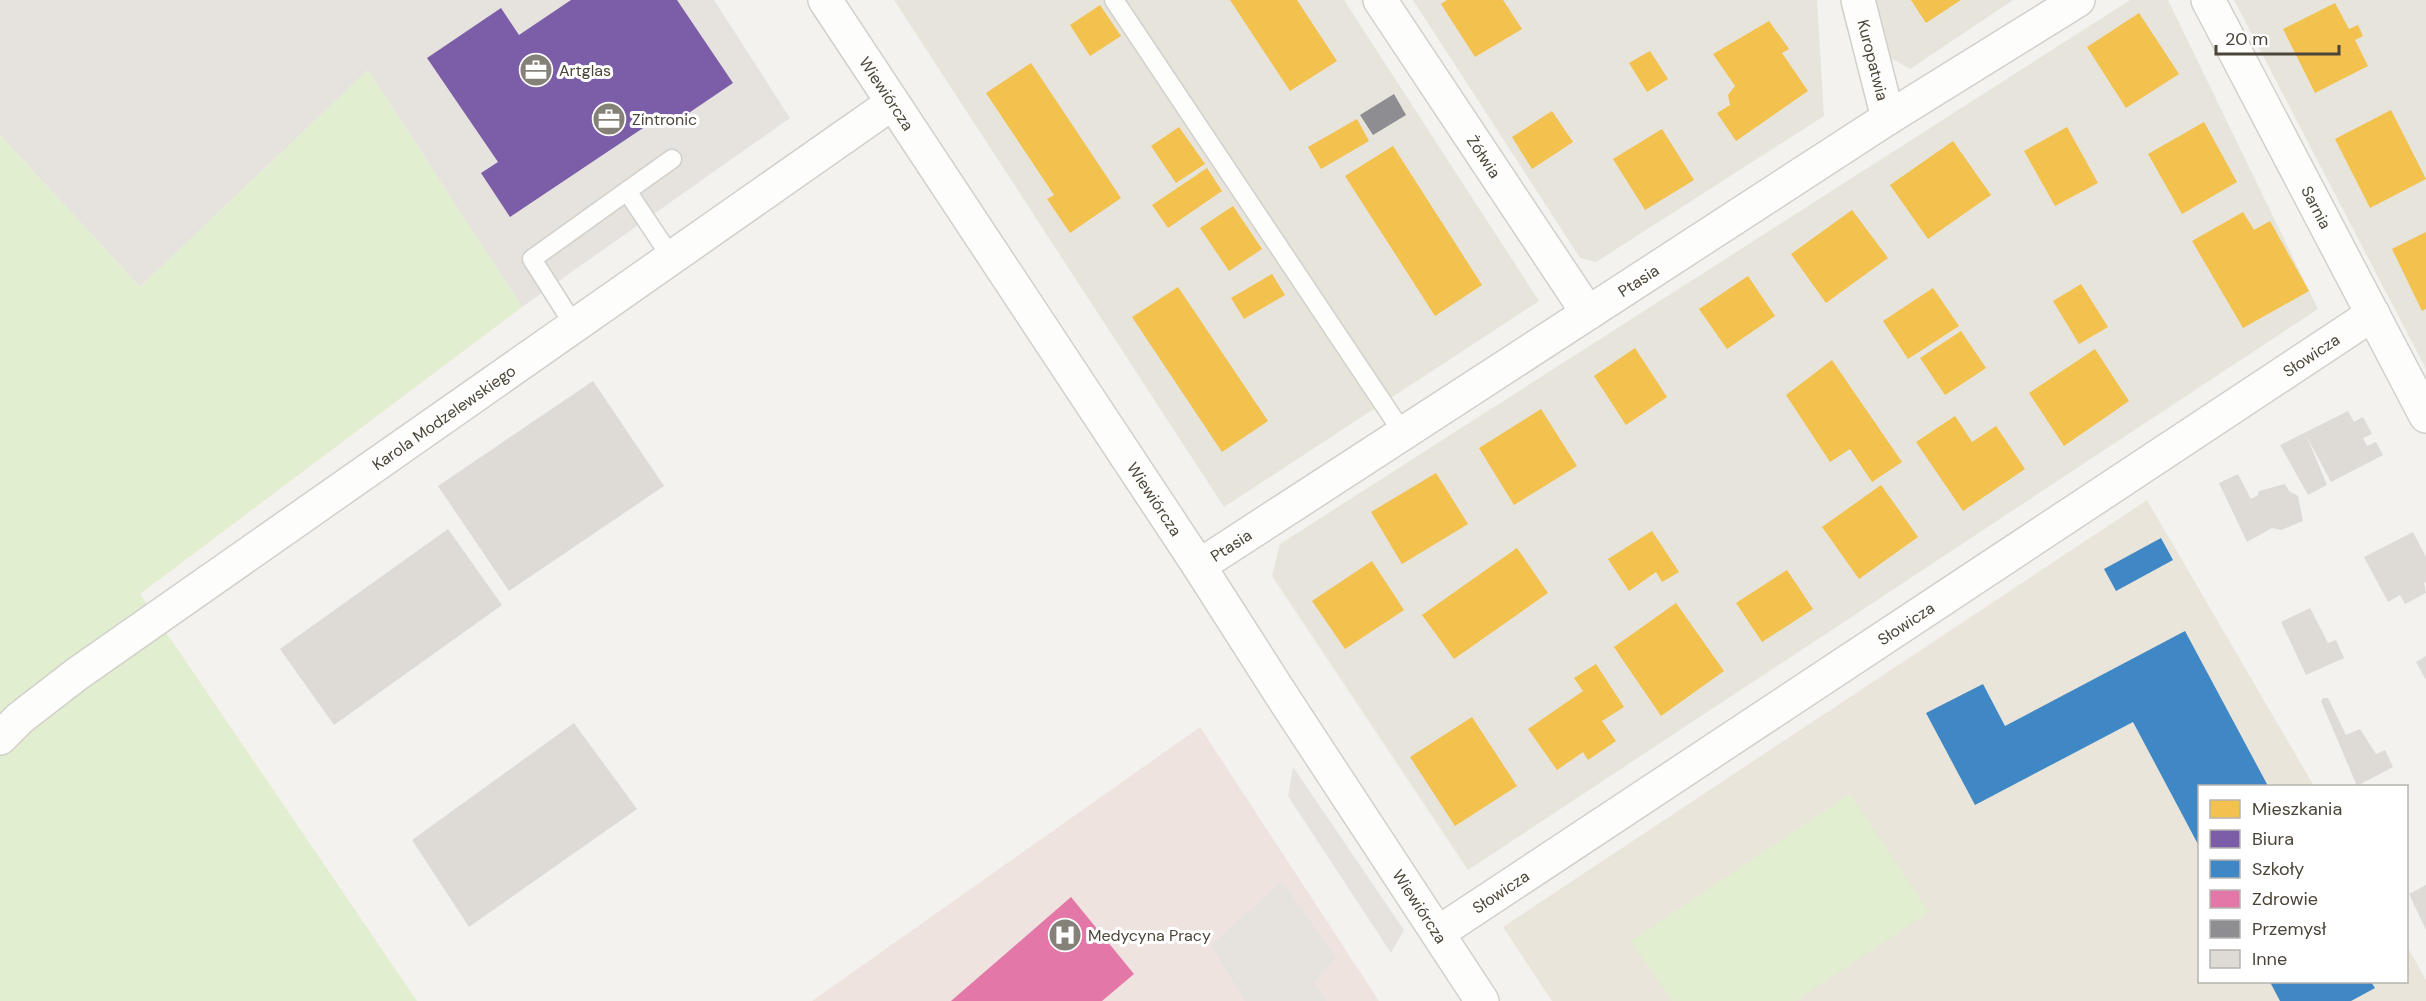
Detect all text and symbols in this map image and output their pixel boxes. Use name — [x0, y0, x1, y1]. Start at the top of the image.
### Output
street label: Kuropatwia — [1852, 17, 1893, 103]
scale bar — [2216, 18, 2339, 56]
text: 20 m — [2225, 27, 2268, 51]
office icon: Artglas — [518, 52, 554, 88]
street label: Wiewiórcza — [854, 53, 918, 135]
place label: Artglas — [559, 60, 611, 81]
office icon: Zintronic — [591, 101, 627, 137]
place label: Zintronic — [632, 109, 697, 130]
street label: Żółwia — [1462, 131, 1505, 182]
street label: Sarnia — [2296, 182, 2336, 233]
street label: Ptasia — [1614, 260, 1663, 302]
street label: Słowicza — [2279, 329, 2344, 382]
street label: Karola Modzelewskiego — [368, 360, 520, 475]
street label: Wiewiórcza — [1122, 458, 1186, 540]
street label: Ptasia — [1207, 525, 1256, 567]
street label: Słowicza — [1874, 597, 1938, 650]
legend — [2198, 785, 2408, 983]
text: Mieszkania — [2252, 797, 2342, 821]
text: Biura — [2252, 827, 2294, 851]
text: Szkoły — [2252, 857, 2304, 881]
street label: Wiewiórcza — [1387, 865, 1451, 948]
street label: Słowicza — [1468, 866, 1533, 918]
text: Zdrowie — [2252, 887, 2318, 911]
hospital icon: Medycyna Pracy — [1047, 917, 1083, 953]
text: Przemysł — [2252, 917, 2327, 941]
place label: Medycyna Pracy — [1088, 925, 1211, 946]
text: Inne — [2252, 947, 2287, 971]

